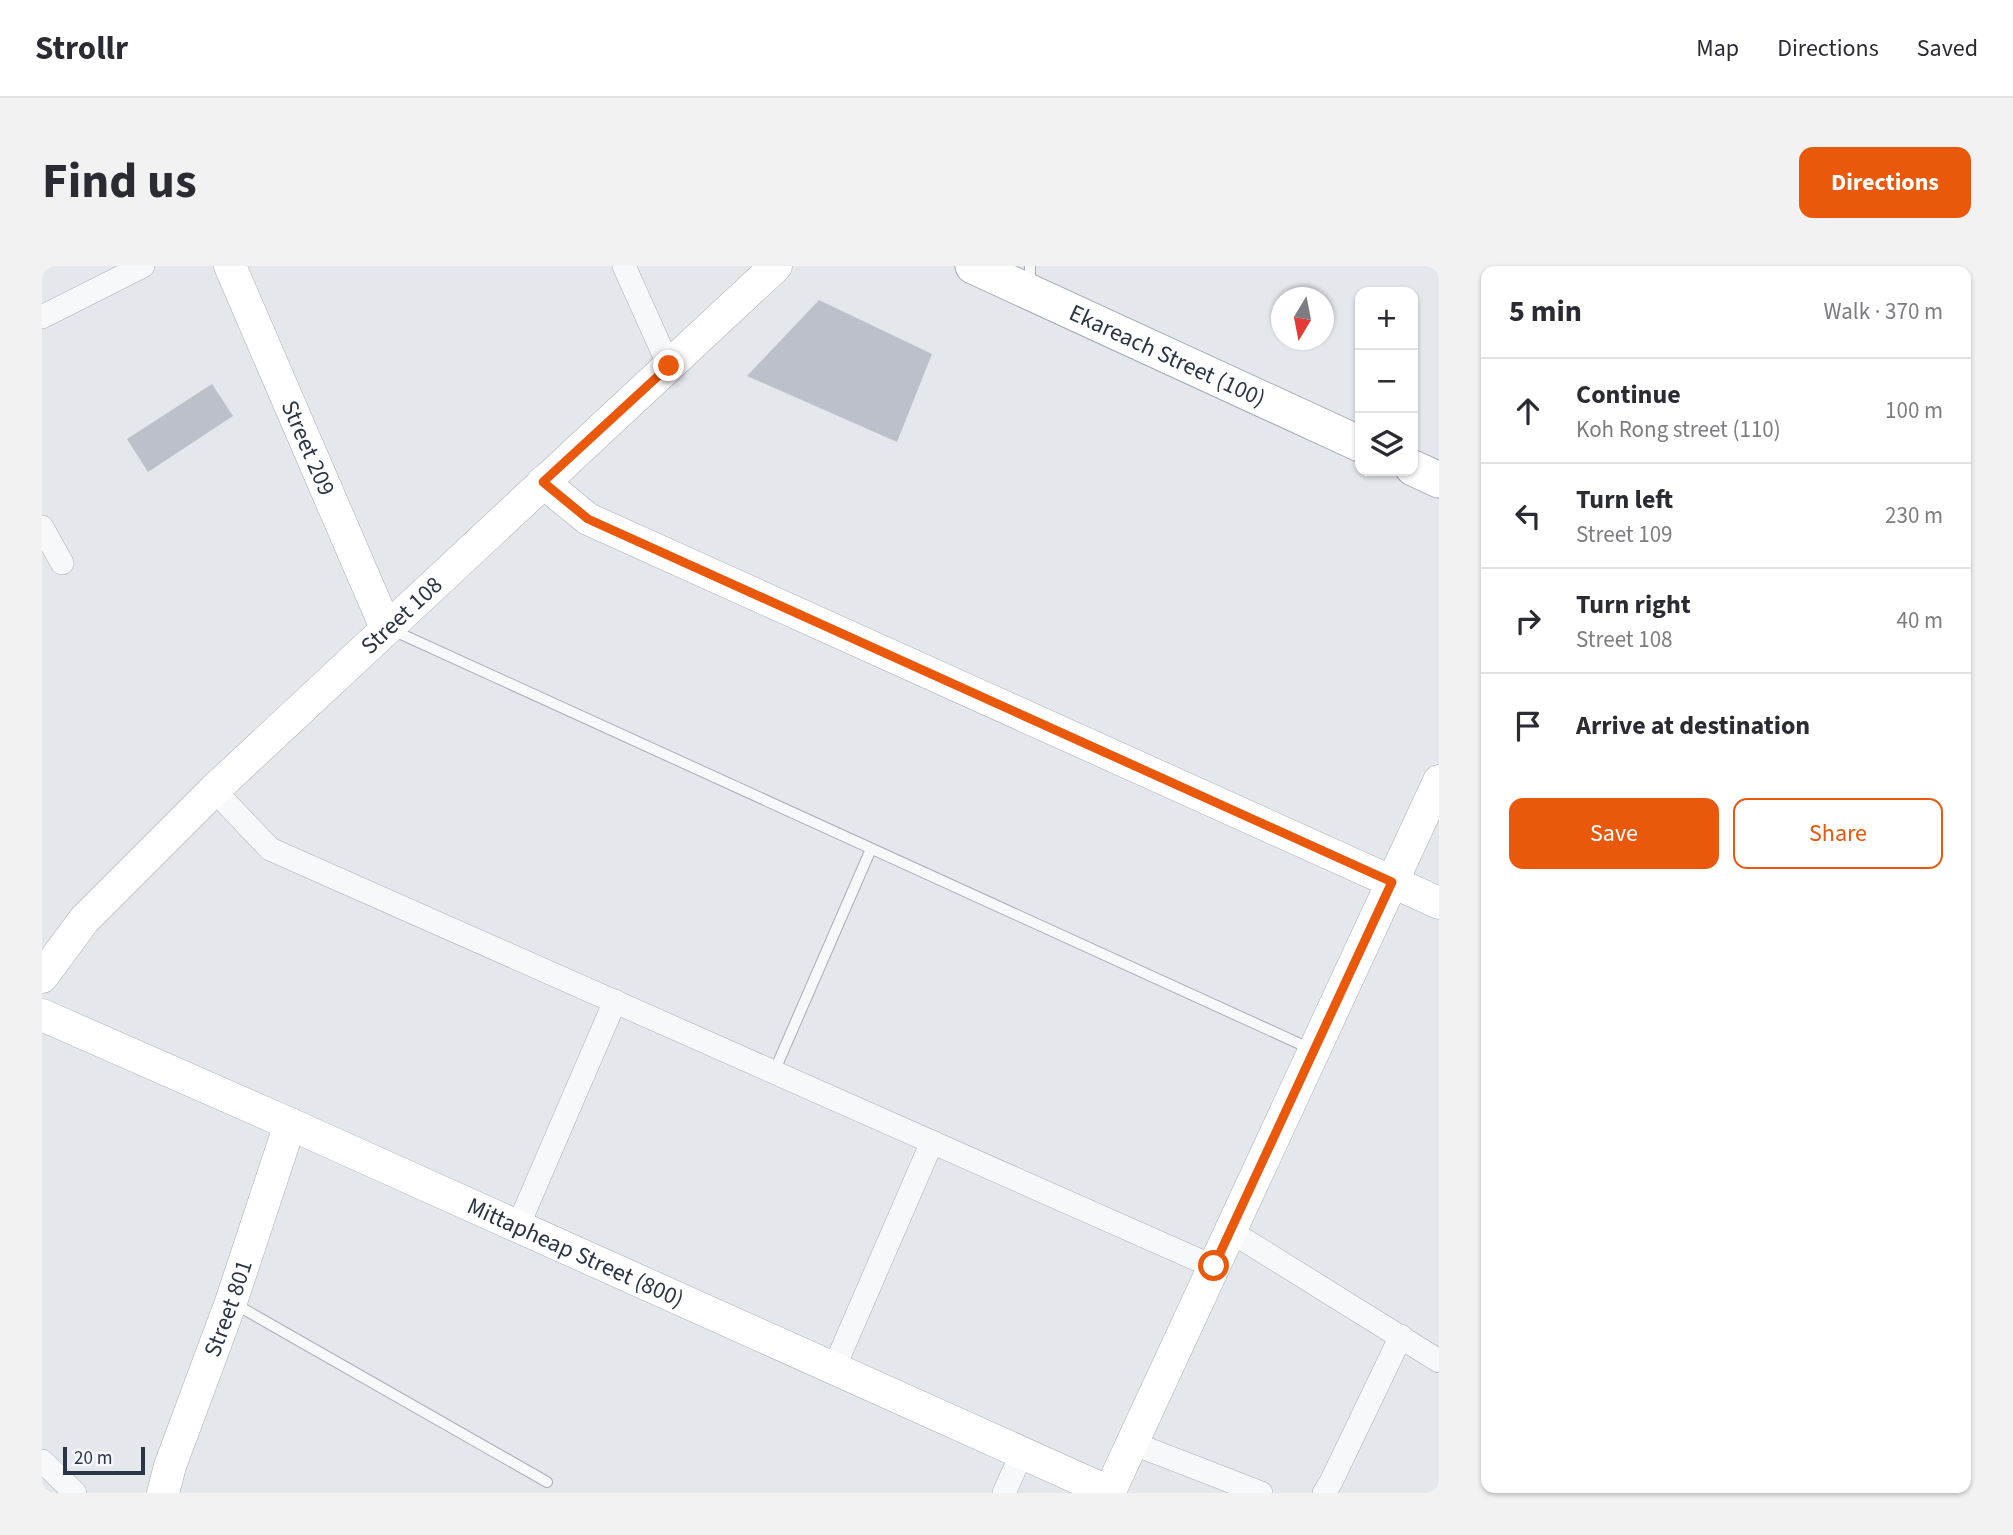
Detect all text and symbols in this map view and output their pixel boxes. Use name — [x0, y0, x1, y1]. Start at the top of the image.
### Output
text: Strollr — [35, 25, 128, 72]
text: Map — [1696, 31, 1739, 66]
text: Directions — [1777, 31, 1879, 66]
text: Saved — [1917, 31, 1978, 66]
text: Find us — [42, 147, 197, 217]
button: Directions — [1799, 147, 1971, 218]
north arrow — [1271, 287, 1334, 350]
map controls — [1355, 287, 1418, 476]
button: + — [1355, 287, 1418, 350]
text: 5 min — [1509, 290, 1582, 333]
text: Walk · 370 m — [1824, 295, 1943, 328]
street label: Ekareach Street (100) — [1063, 296, 1271, 416]
route end — [653, 350, 684, 381]
button: − — [1355, 350, 1418, 413]
text: Continue — [1576, 376, 1681, 413]
icon: ahead — [1509, 392, 1547, 430]
text: 100 m — [1885, 394, 1943, 427]
street label: Street 209 — [272, 395, 344, 501]
button: layers — [1355, 413, 1418, 476]
text: Koh Rong street (110) — [1576, 413, 1781, 446]
text: Turn left — [1576, 481, 1673, 518]
icon: left — [1509, 497, 1547, 535]
text: 230 m — [1885, 499, 1943, 532]
text: Street 109 — [1576, 518, 1673, 551]
street label: Street 108 — [353, 568, 451, 663]
text: Turn right — [1576, 586, 1691, 623]
icon: right — [1509, 602, 1547, 640]
text: 40 m — [1896, 604, 1943, 637]
text: Street 108 — [1576, 623, 1673, 656]
icon: arrive — [1509, 707, 1547, 745]
text: Arrive at destination — [1576, 707, 1810, 744]
button: Save — [1509, 798, 1719, 869]
button: Share — [1733, 798, 1943, 869]
street label: Mittapheap Street (800) — [461, 1189, 689, 1317]
route start — [1198, 1250, 1229, 1281]
street label: Street 801 — [195, 1255, 262, 1362]
scale bar — [63, 1444, 145, 1476]
text: 20 m — [74, 1445, 112, 1472]

